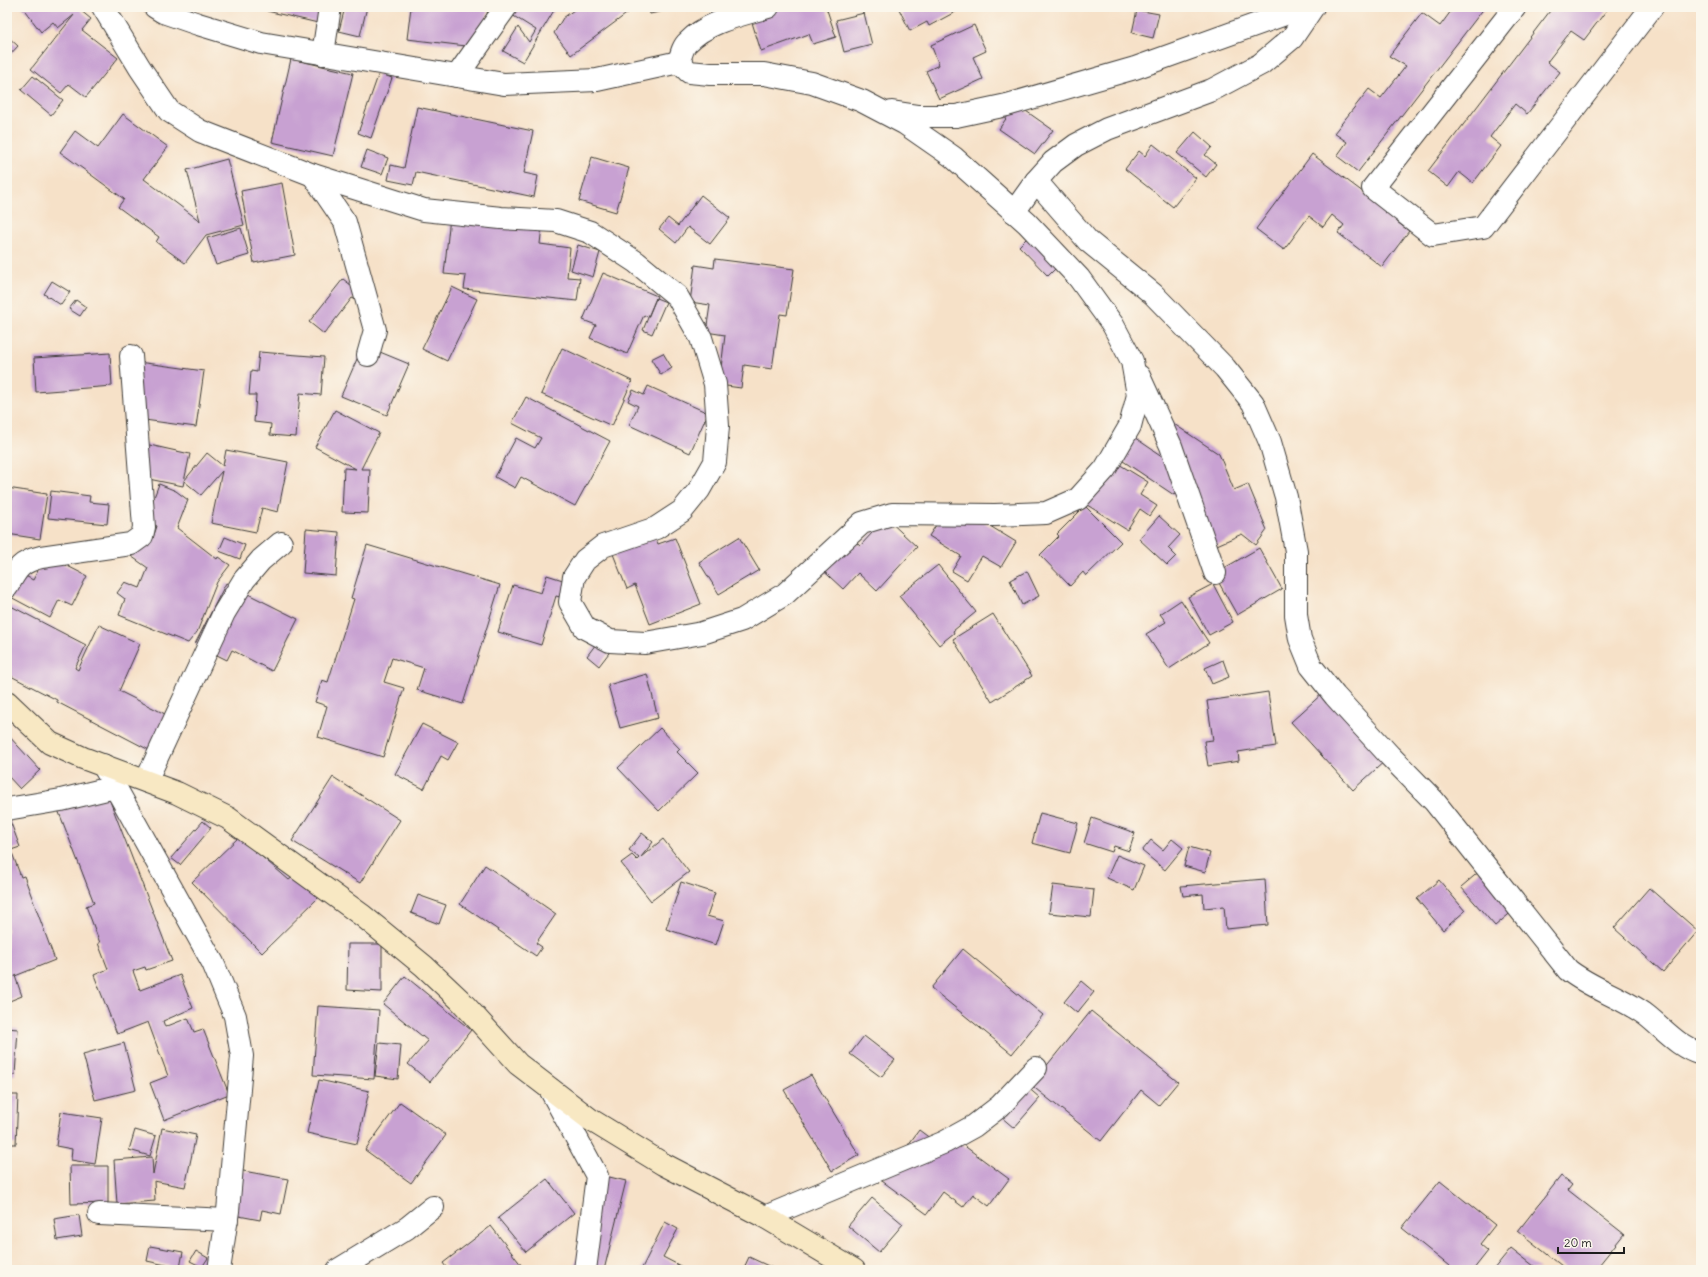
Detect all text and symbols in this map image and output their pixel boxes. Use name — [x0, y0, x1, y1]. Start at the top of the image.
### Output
scale bar — [1558, 1229, 1624, 1255]
text: 20 m — [1564, 1235, 1592, 1250]

